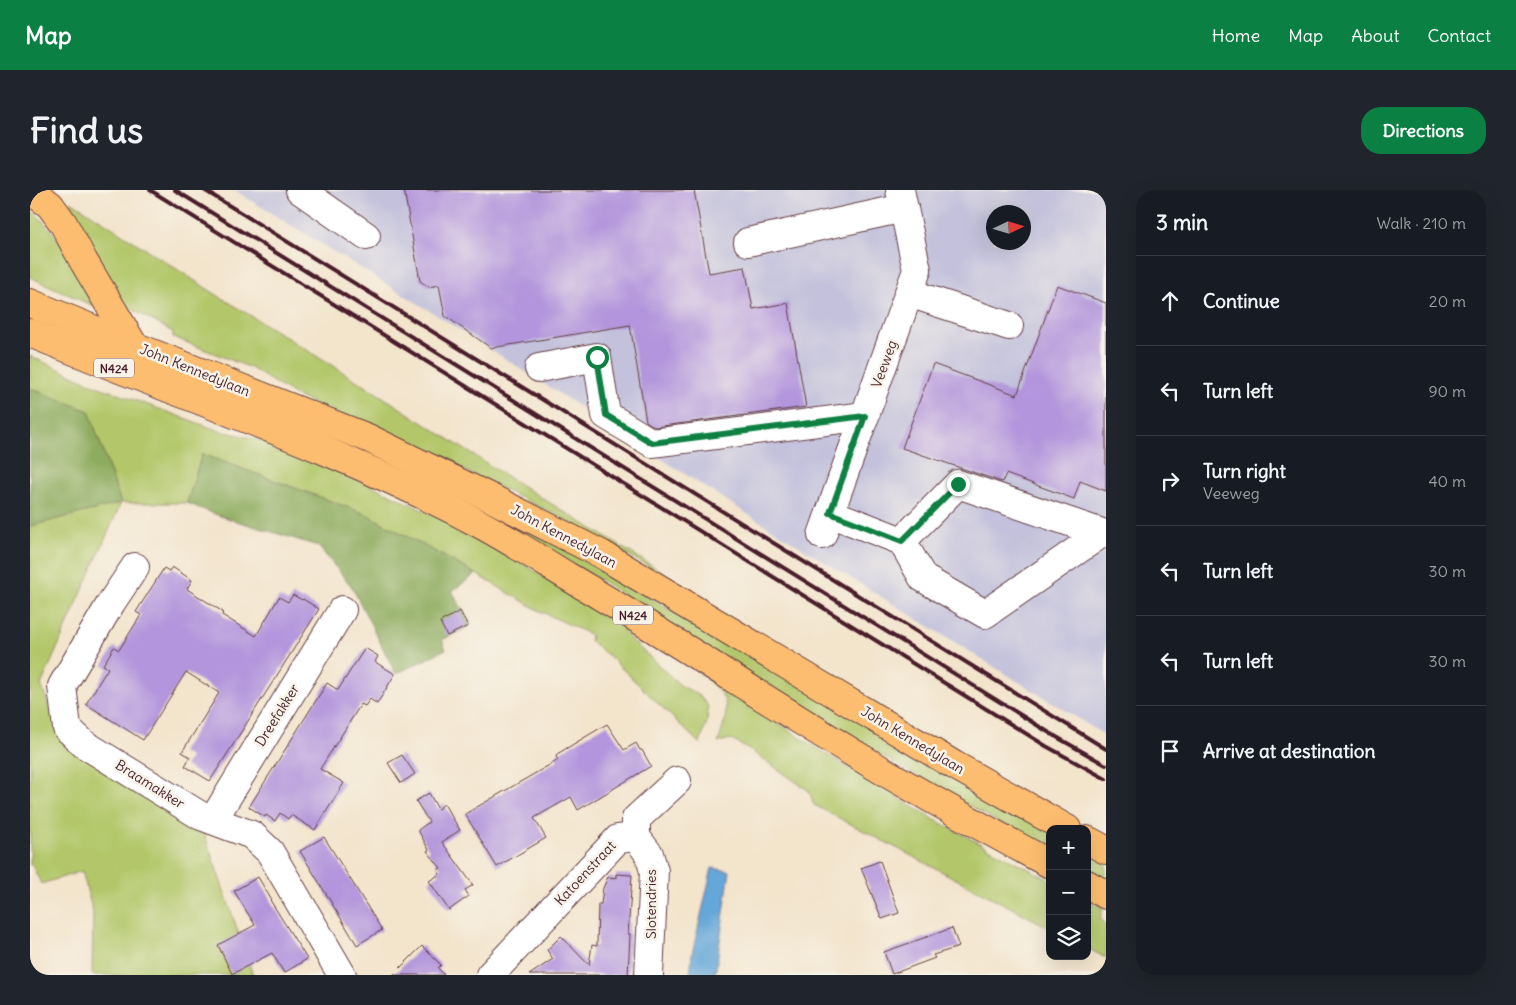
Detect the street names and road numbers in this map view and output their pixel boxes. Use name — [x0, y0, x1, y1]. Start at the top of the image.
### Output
street label: Veeweg — [867, 338, 901, 390]
street label: John Kennedylaan — [137, 340, 253, 400]
road number: N424 — [94, 358, 134, 378]
street label: John Kennedylaan — [508, 500, 620, 572]
road number: N424 — [613, 606, 653, 624]
street label: Dreefakker — [251, 680, 303, 750]
street label: John Kennedylaan — [858, 702, 968, 778]
street label: Braamakker — [112, 756, 188, 813]
street label: Katoenstraat — [550, 837, 620, 909]
street label: Slotendries — [642, 869, 660, 939]

